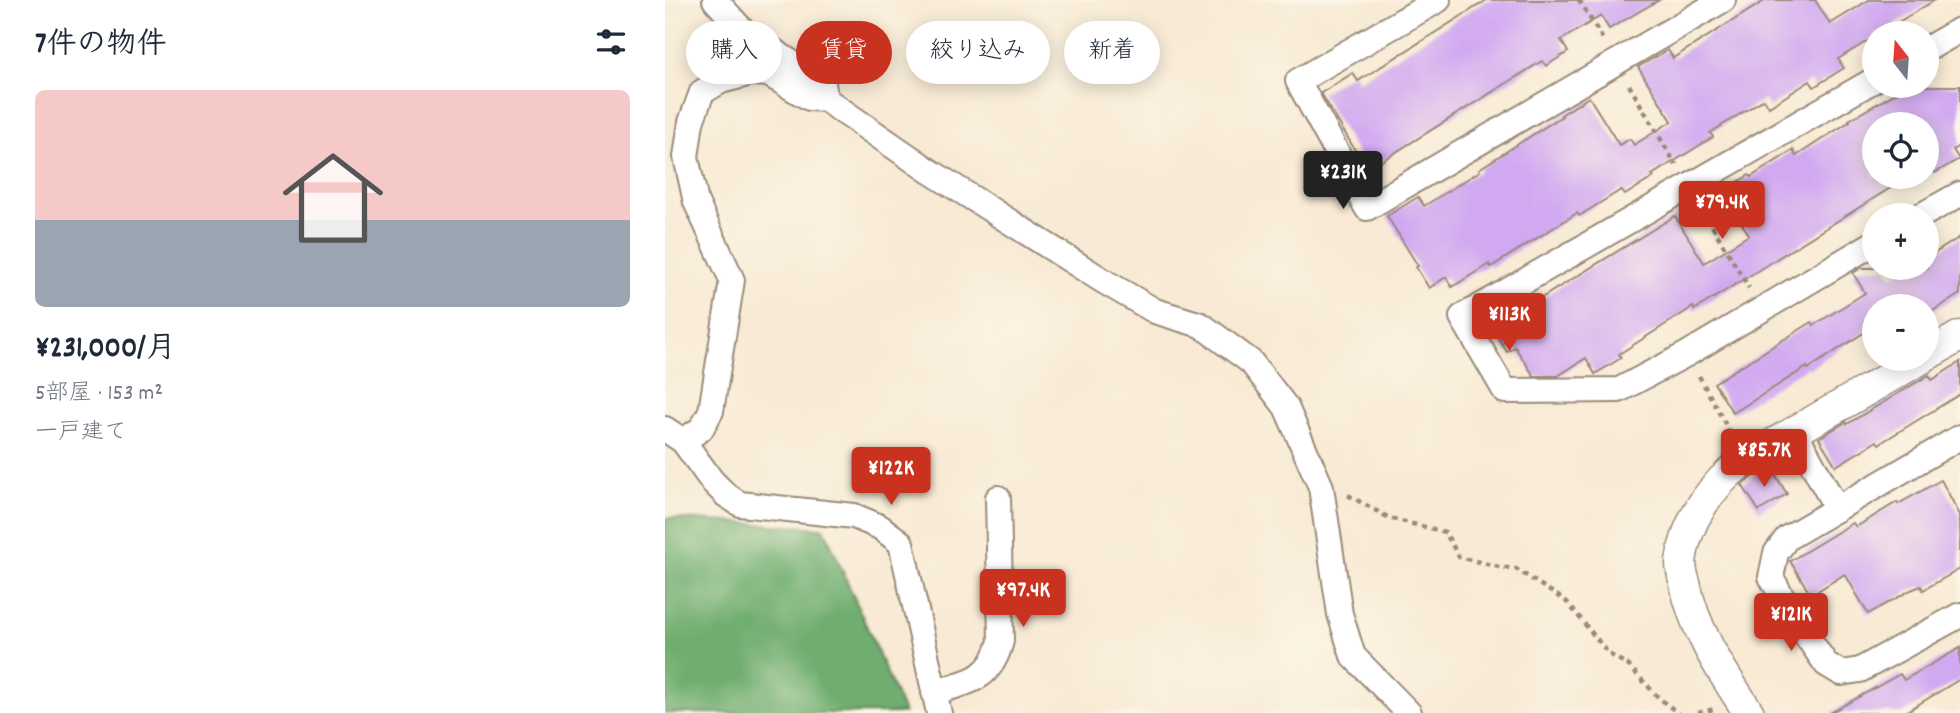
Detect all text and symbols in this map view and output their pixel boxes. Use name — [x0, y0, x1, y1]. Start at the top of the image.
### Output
chip: 購入 — [686, 21, 782, 84]
chip: 賃貸 — [796, 21, 892, 84]
chip: 絞り込み — [906, 21, 1050, 84]
chip: 新着 — [1064, 21, 1160, 84]
north arrow — [1862, 21, 1939, 98]
map controls — [1862, 21, 1939, 371]
icon: filters — [592, 23, 630, 61]
text: 7件の物件 — [35, 25, 167, 68]
button: locate — [1862, 112, 1939, 189]
icon: home — [270, 135, 396, 261]
pin: ¥231K — [1294, 152, 1392, 211]
text: ¥231K — [1319, 157, 1367, 190]
pin: ¥79.4K — [1665, 182, 1779, 241]
text: ¥79.4K — [1695, 187, 1749, 220]
button: + — [1862, 203, 1939, 280]
pin: ¥113K — [1460, 294, 1558, 353]
button: − — [1862, 294, 1939, 371]
text: ¥113K — [1488, 299, 1530, 332]
text: ¥231,000/月 — [35, 329, 176, 372]
text: 5部屋 · 153 m² — [35, 378, 163, 411]
text: 一戸建て — [35, 417, 127, 450]
pin: ¥85.7K — [1707, 430, 1821, 489]
text: ¥85.7K — [1737, 435, 1791, 468]
pin: ¥122K — [842, 448, 940, 507]
text: ¥122K — [868, 453, 914, 486]
pin: ¥97.4K — [966, 570, 1080, 629]
text: ¥97.4K — [996, 575, 1050, 608]
pin: ¥121K — [1742, 594, 1840, 653]
text: ¥121K — [1770, 599, 1812, 632]

